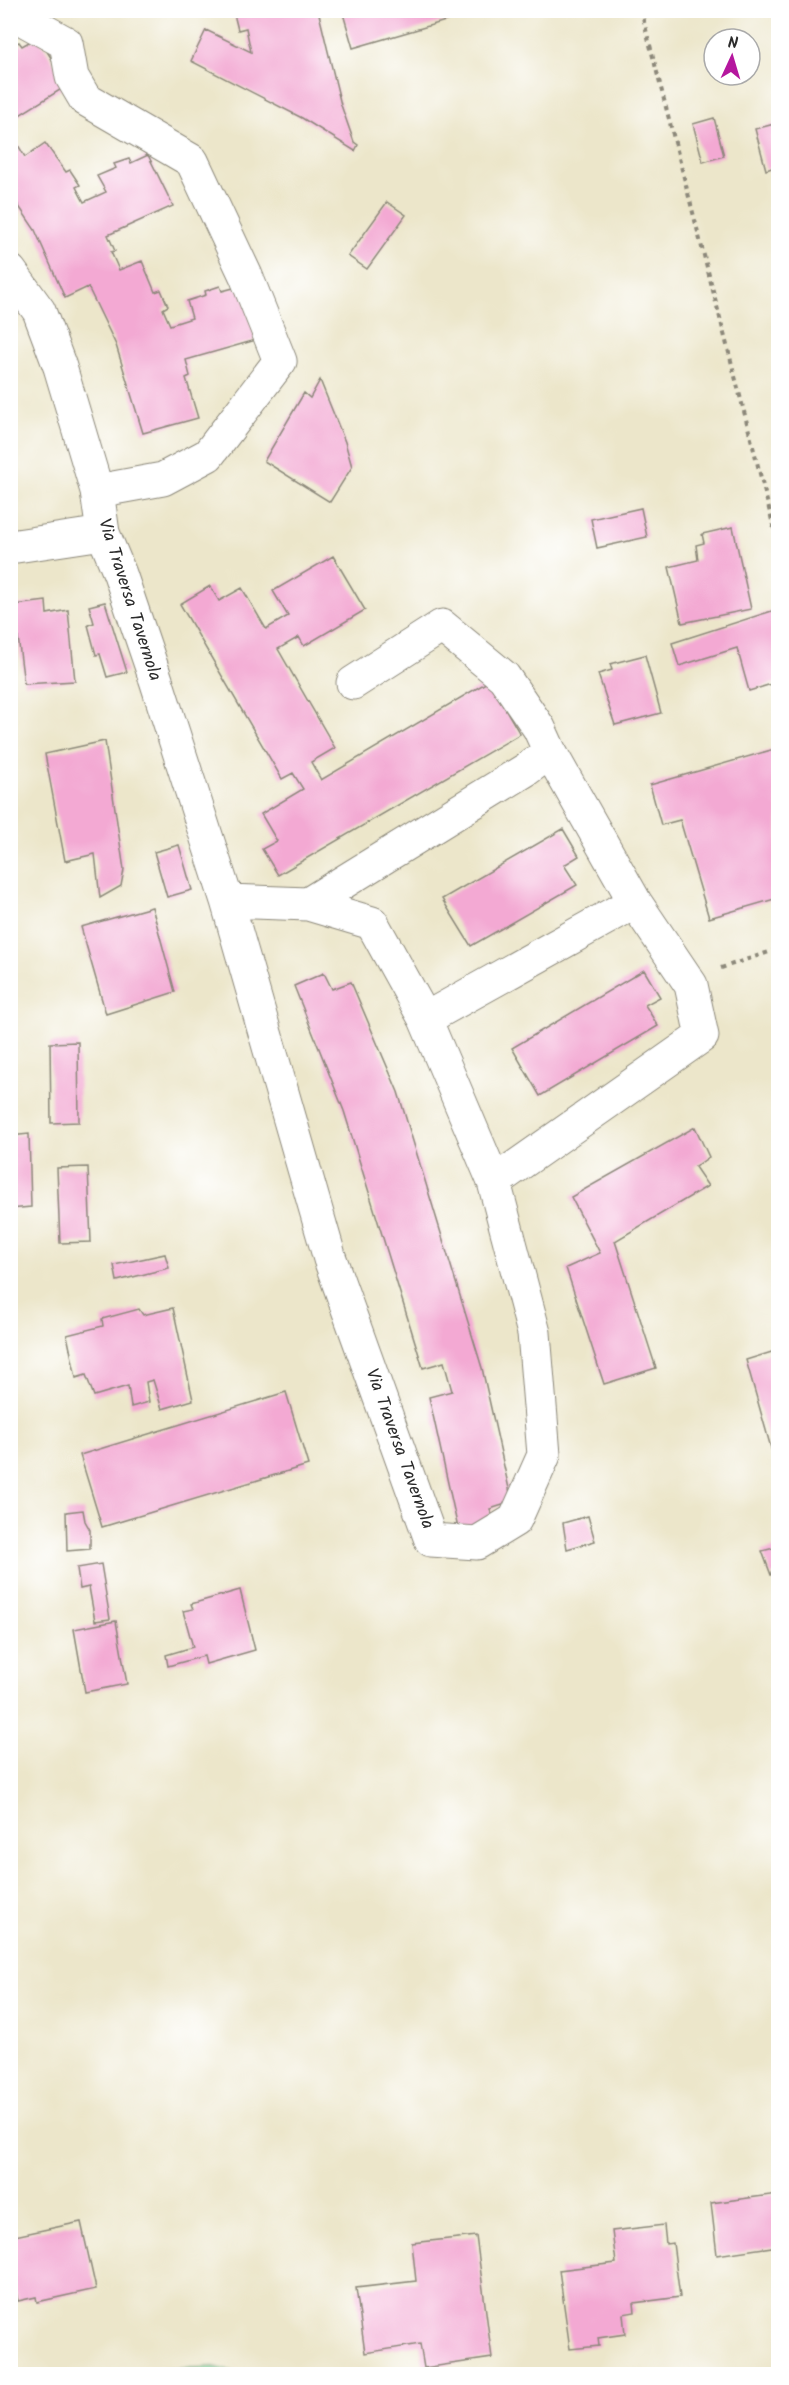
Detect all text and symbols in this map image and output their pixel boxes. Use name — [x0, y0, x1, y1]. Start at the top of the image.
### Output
north arrow — [702, 27, 762, 87]
text: N — [727, 31, 739, 56]
street label: Via Traversa Tavernola — [89, 515, 169, 685]
street label: Via Traversa Tavernola — [356, 1365, 442, 1533]

